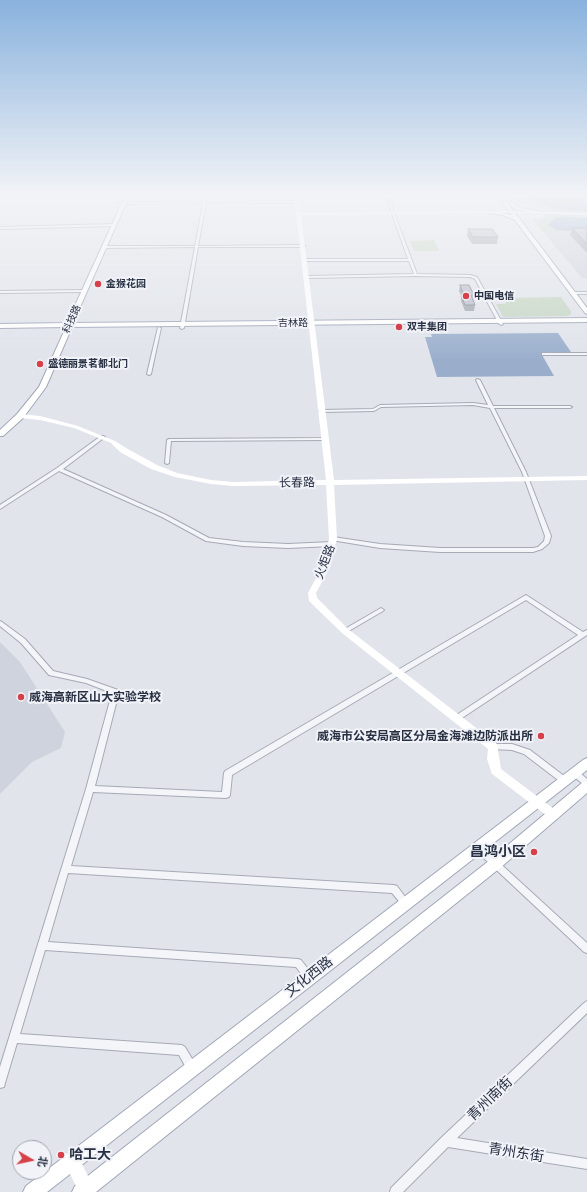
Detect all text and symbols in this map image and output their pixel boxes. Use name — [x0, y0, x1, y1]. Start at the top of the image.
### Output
place label: 金猴花园 — [106, 278, 146, 290]
marker: 金猴花园 — [93, 279, 103, 289]
place label: 中国电信 — [474, 290, 514, 302]
marker: 中国电信 — [461, 291, 471, 301]
street label: 科技路 — [60, 303, 84, 335]
street label: 吉林路 — [278, 317, 308, 329]
place label: 双丰集团 — [407, 321, 447, 333]
marker: 双丰集团 — [394, 322, 404, 332]
place label: 盛德丽景茗都北门 — [48, 358, 128, 370]
marker: 盛德丽景茗都北门 — [35, 359, 45, 369]
street label: 长春路 — [279, 475, 315, 491]
street label: 火炬路 — [312, 543, 338, 581]
place label: 威海高新区山大实验学校 — [29, 690, 161, 704]
marker: 威海高新区山大实验学校 — [16, 692, 26, 702]
place label: 威海市公安局高区分局金海滩边防派出所 — [317, 729, 533, 743]
marker: 威海市公安局高区分局金海滩边防派出所 — [536, 731, 546, 741]
place label: 昌鸿小区 — [470, 844, 526, 860]
marker: 昌鸿小区 — [529, 847, 539, 857]
street label: 文化西路 — [282, 953, 336, 1001]
street label: 青州南街 — [464, 1074, 516, 1124]
north arrow — [12, 1140, 52, 1180]
street label: 青州东街 — [487, 1140, 545, 1166]
place label: 哈工大 — [69, 1147, 111, 1163]
marker: 哈工大 — [56, 1150, 66, 1160]
text: 北 — [35, 1155, 51, 1168]

